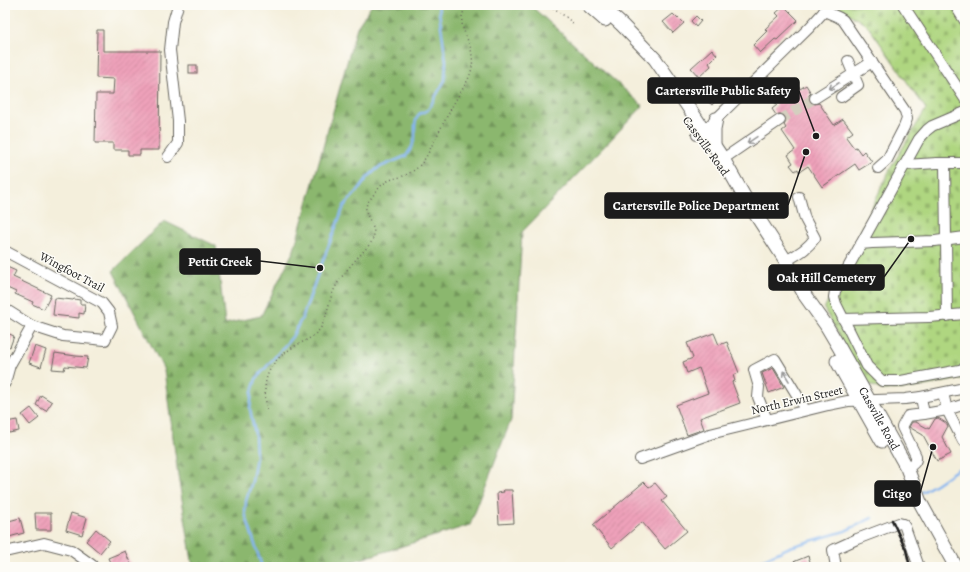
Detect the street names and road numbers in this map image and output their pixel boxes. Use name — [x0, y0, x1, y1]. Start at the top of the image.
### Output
street label: Cassville Road — [679, 113, 733, 179]
street label: Wingfoot Trail — [36, 248, 107, 296]
street label: North Erwin Street — [750, 382, 844, 418]
street label: Cassville Road — [855, 384, 904, 453]

